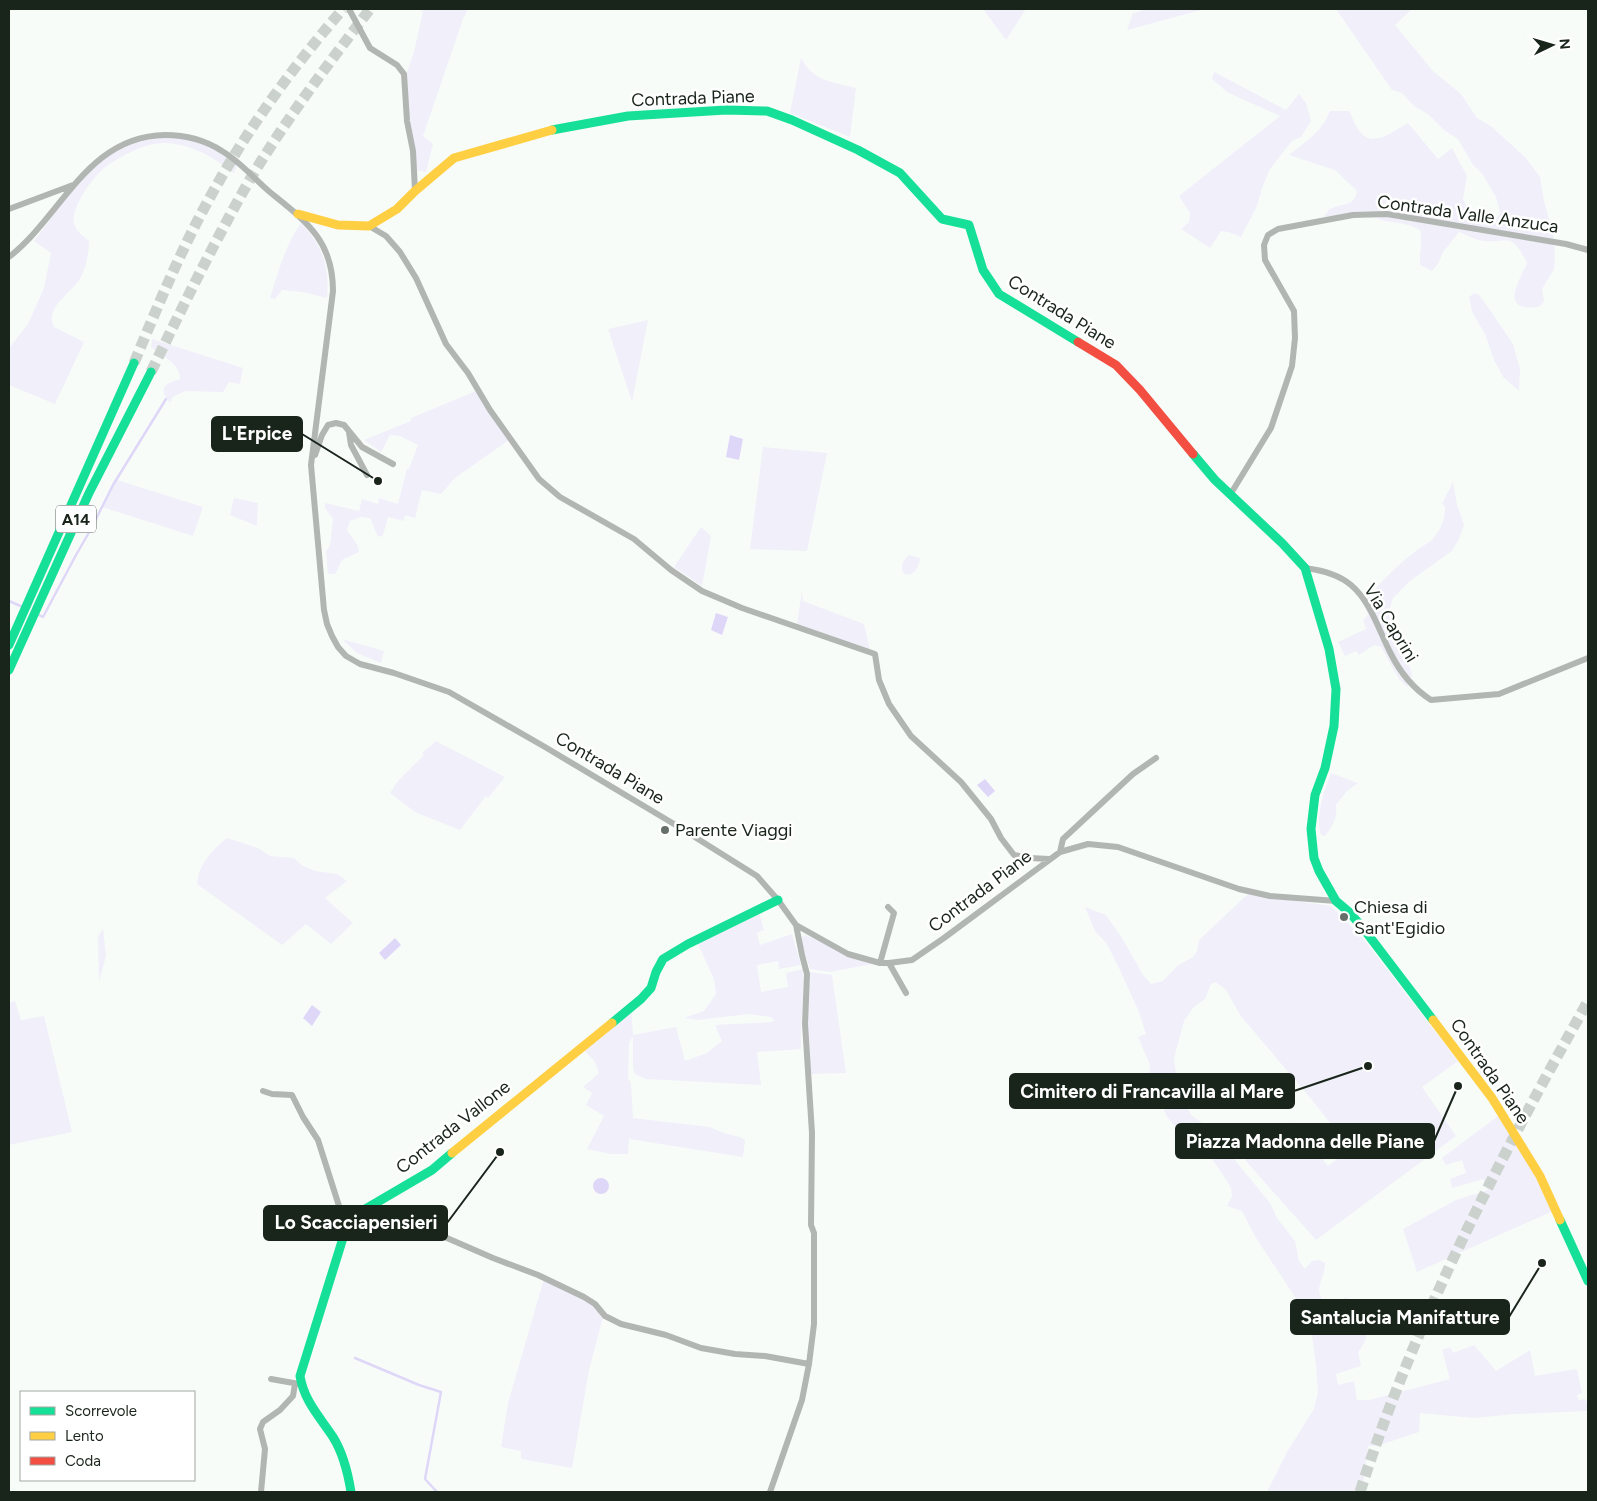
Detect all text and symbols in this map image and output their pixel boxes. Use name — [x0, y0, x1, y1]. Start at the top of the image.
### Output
north arrow — [1527, 20, 1577, 70]
text: N — [1556, 38, 1573, 50]
street label: Contrada Piane — [631, 85, 755, 111]
street label: Contrada Valle Anzuca — [1376, 190, 1560, 238]
street label: Contrada Piane — [1004, 270, 1120, 354]
callout: L'Erpice — [212, 417, 302, 451]
text: L'Erpice — [222, 422, 293, 445]
road number: A14 — [56, 506, 96, 532]
street label: Via Caprini — [1359, 580, 1423, 666]
street label: Contrada Piane — [551, 727, 669, 809]
place label: Parente Viaggi — [675, 819, 793, 841]
marker: Parente Viaggi — [659, 824, 671, 836]
street label: Contrada Piane — [924, 845, 1036, 937]
place label: Chiesa di Sant'Egidio — [1354, 896, 1445, 939]
marker: Chiesa di Sant'Egidio — [1338, 911, 1350, 923]
street label: Contrada Piane — [1446, 1014, 1534, 1128]
callout: Cimitero di Francavilla al Mare — [1010, 1074, 1294, 1108]
street label: Contrada Vallone — [392, 1075, 515, 1178]
text: Cimitero di Francavilla al Mare — [1020, 1080, 1284, 1103]
callout: Piazza Madonna delle Piane — [1176, 1124, 1434, 1158]
text: Piazza Madonna delle Piane — [1186, 1130, 1425, 1153]
callout: Lo Scacciapensieri — [264, 1206, 447, 1240]
text: Lo Scacciapensieri — [275, 1211, 437, 1234]
callout: Santalucia Manifatture — [1291, 1300, 1509, 1334]
text: Santalucia Manifatture — [1301, 1306, 1500, 1329]
legend — [20, 1391, 195, 1481]
text: Scorrevole — [65, 1402, 137, 1420]
text: Lento — [65, 1427, 104, 1445]
text: Coda — [65, 1452, 101, 1470]

